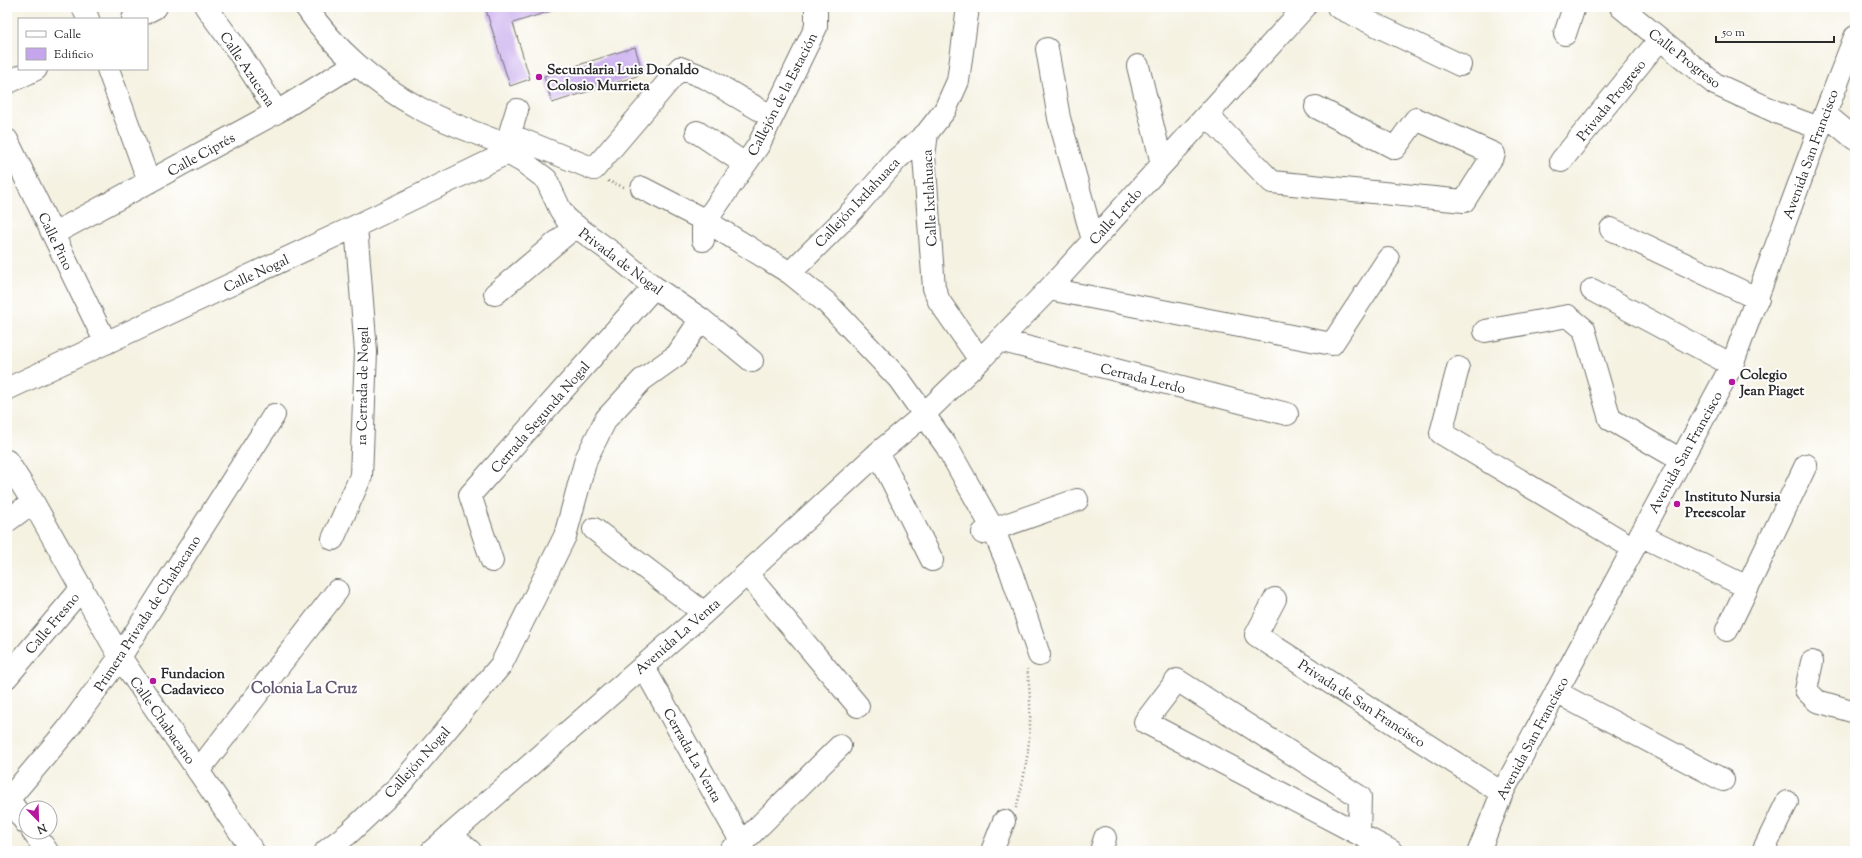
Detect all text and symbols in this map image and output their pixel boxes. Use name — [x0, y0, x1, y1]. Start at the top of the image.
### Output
legend — [18, 18, 148, 70]
scale bar — [1716, 18, 1834, 44]
text: 50 m — [1721, 24, 1745, 42]
street label: Calle Progreso — [1643, 25, 1725, 94]
text: Calle — [54, 26, 82, 44]
street label: Calle Azucena — [214, 28, 279, 112]
street label: Callejón de la Estación — [744, 30, 824, 160]
text: Edificio — [54, 46, 94, 64]
street label: Privada Progreso — [1573, 56, 1652, 146]
place label: Secundaria Luis Donaldo Colosio Murrieta — [547, 61, 699, 97]
marker: Secundaria Luis Donaldo Colosio Murrieta — [534, 72, 544, 82]
street label: Avenida San Francisco — [1779, 87, 1845, 222]
street label: Calle Ciprés — [164, 129, 240, 183]
street label: Calle Ixtlahuaca — [918, 148, 944, 247]
street label: Callejón Ixtlahuaca — [811, 153, 906, 253]
street label: Calle Lerdo — [1086, 184, 1148, 250]
street label: Calle Pino — [32, 210, 77, 275]
street label: Privada de Nogal — [573, 224, 666, 301]
street label: Calle Nogal — [221, 251, 293, 299]
street label: 1a Cerrada de Nogal — [353, 326, 375, 446]
street label: Cerrada Segunda Nogal — [487, 358, 596, 479]
street label: Cerrada Lerdo — [1098, 360, 1188, 400]
place label: Colegio Jean Piaget — [1739, 366, 1804, 402]
marker: Colegio Jean Piaget — [1727, 377, 1737, 387]
street label: Avenida San Francisco — [1645, 388, 1729, 518]
place label: Instituto Nursia Preescolar — [1685, 488, 1781, 524]
marker: Instituto Nursia Preescolar — [1672, 499, 1682, 509]
street label: Primera Privada de Chabacano — [90, 532, 207, 696]
street label: Calle Fresno — [22, 589, 86, 660]
street label: Avenida La Venta — [631, 594, 726, 680]
street label: Privada de San Francisco — [1293, 656, 1429, 754]
place label: Fundacion Cadavieco — [161, 665, 226, 701]
street label: Calle Chabacano — [124, 673, 199, 769]
street label: Avenida San Francisco — [1493, 674, 1575, 804]
marker: Fundacion Cadavieco — [148, 676, 158, 686]
district label: Colonia La Cruz — [251, 679, 357, 700]
street label: Cerrada La Venta — [657, 705, 726, 807]
street label: Callejón Nogal — [381, 723, 456, 804]
north arrow — [18, 800, 58, 840]
text: N — [34, 819, 50, 837]

